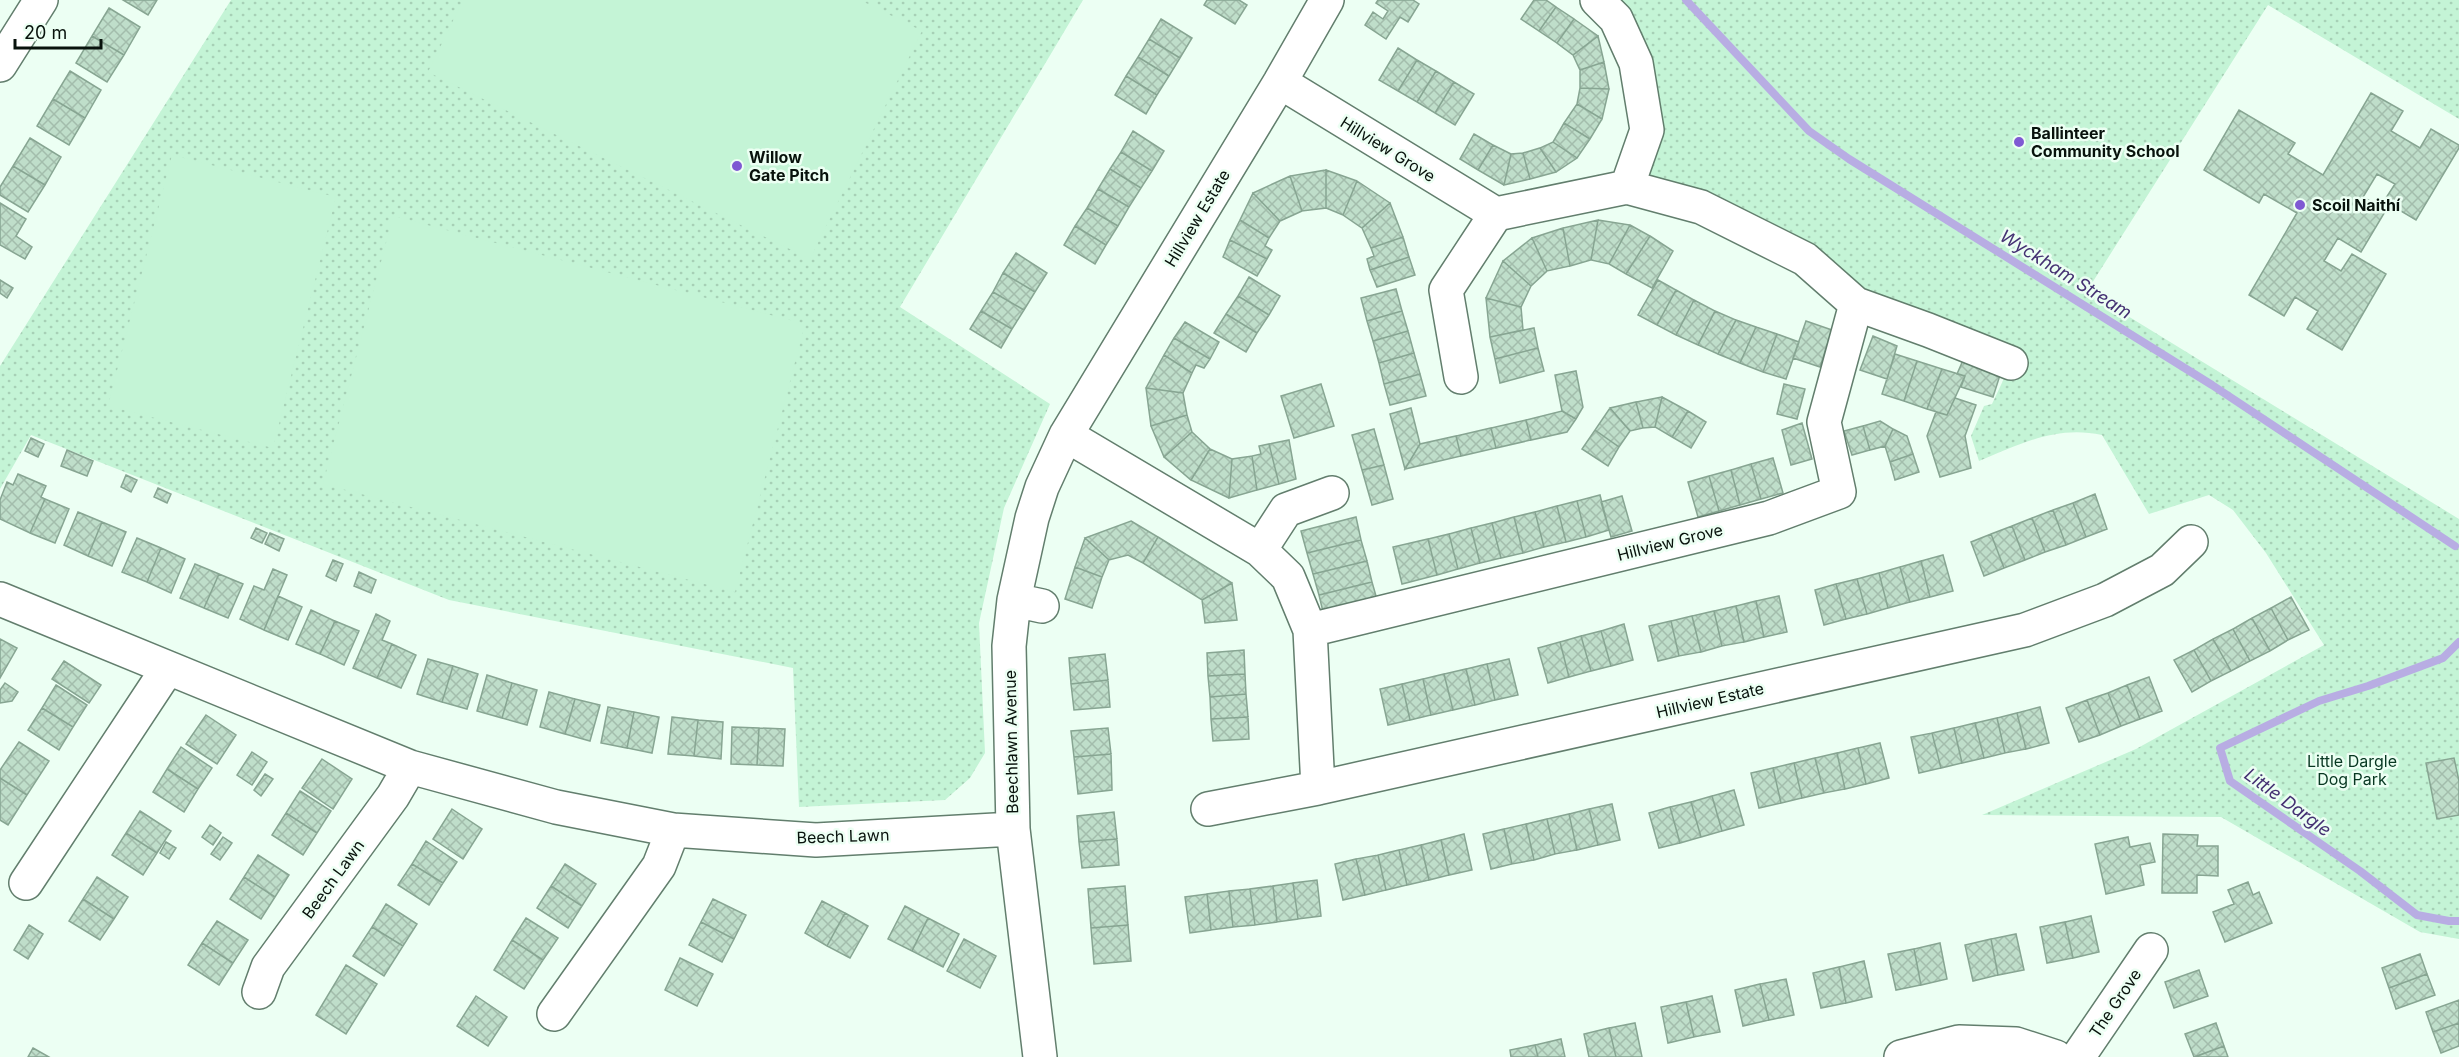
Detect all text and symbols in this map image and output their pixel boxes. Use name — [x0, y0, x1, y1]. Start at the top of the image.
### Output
scale bar — [15, 12, 100, 50]
text: 20 m — [24, 22, 67, 43]
street label: Hillview Grove — [1337, 112, 1439, 186]
place label: Ballinteer Community School — [2031, 123, 2180, 161]
marker: Ballinteer Community School — [2012, 135, 2026, 149]
place label: Willow Gate Pitch — [749, 147, 829, 185]
marker: Willow Gate Pitch — [730, 159, 744, 173]
street label: Hillview Estate — [1160, 166, 1234, 270]
place label: Scoil Naithí — [2312, 195, 2401, 215]
marker: Scoil Naithí — [2293, 198, 2307, 212]
water label: Wyckham Stream — [1996, 225, 2136, 323]
street label: Hillview Grove — [1615, 519, 1725, 565]
street label: Beechlawn Avenue — [1000, 670, 1022, 814]
street label: Hillview Estate — [1654, 678, 1766, 722]
park label: Little Dargle Dog Park — [2307, 751, 2397, 789]
water label: Little Dargle — [2241, 764, 2335, 840]
street label: Beech Lawn — [796, 824, 890, 848]
street label: Beech Lawn — [298, 836, 368, 922]
street label: The Grove — [2085, 965, 2145, 1041]

